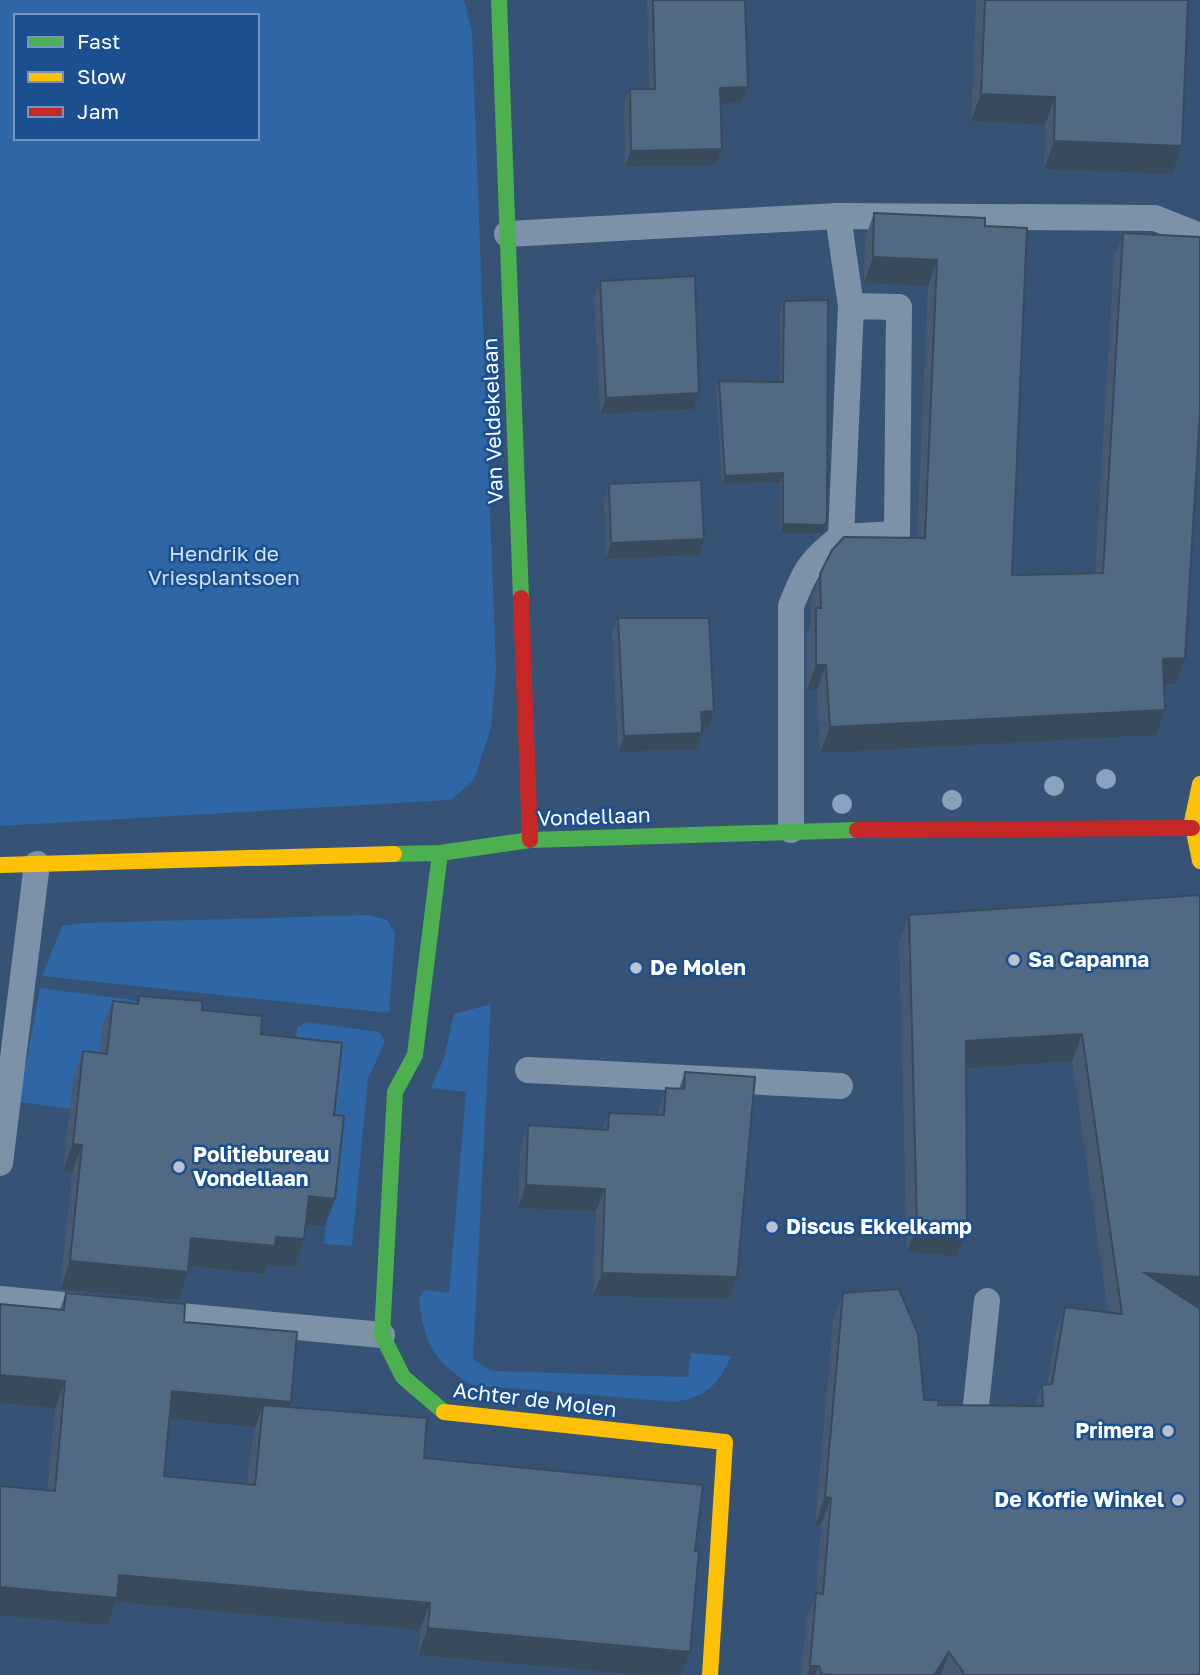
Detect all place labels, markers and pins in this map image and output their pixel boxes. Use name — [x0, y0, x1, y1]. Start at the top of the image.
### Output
place label: Sa Capanna — [1028, 946, 1149, 972]
marker: Sa Capanna — [1006, 952, 1022, 968]
place label: De Molen — [650, 954, 746, 980]
marker: De Molen — [628, 960, 644, 976]
place label: Politiebureau Vondellaan — [193, 1141, 329, 1191]
marker: Politiebureau Vondellaan — [171, 1159, 187, 1175]
place label: Discus Ekkelkamp — [786, 1213, 972, 1239]
marker: Discus Ekkelkamp — [764, 1219, 780, 1235]
place label: Primera — [1075, 1417, 1154, 1443]
marker: Primera — [1160, 1423, 1176, 1439]
place label: De Koffie Winkel — [994, 1486, 1164, 1512]
marker: De Koffie Winkel — [1170, 1492, 1186, 1508]

